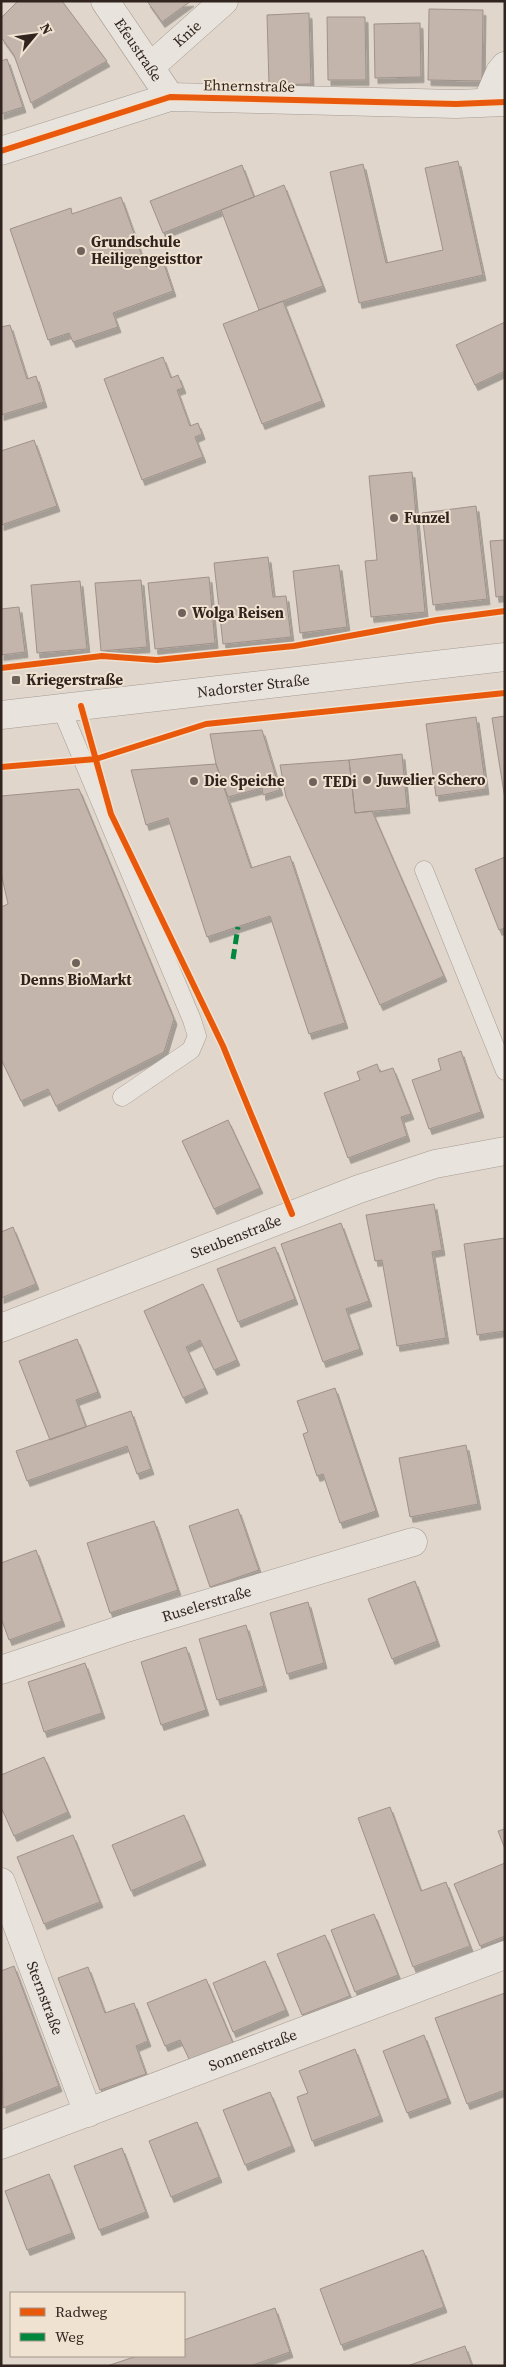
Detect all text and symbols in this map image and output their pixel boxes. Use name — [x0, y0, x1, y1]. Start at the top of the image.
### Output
north arrow — [10, 10, 60, 60]
street label: Efeustraße — [110, 14, 168, 86]
street label: Knie — [168, 15, 206, 52]
text: N — [35, 19, 58, 38]
street label: Ehnernstraße — [203, 74, 296, 97]
place label: Grundschule Heiligengeisttor — [91, 231, 203, 269]
marker: Grundschule Heiligengeisttor — [75, 245, 87, 257]
place label: Funzel — [404, 507, 450, 528]
marker: Funzel — [388, 512, 400, 524]
place label: Wolga Reisen — [192, 602, 284, 623]
marker: Wolga Reisen — [176, 607, 188, 619]
place label: Kriegerstraße — [26, 669, 123, 690]
street label: Nadorster Straße — [196, 669, 311, 702]
marker: Kriegerstraße — [10, 674, 22, 686]
place label: Juwelier Schero — [376, 769, 486, 790]
place label: Die Speiche — [204, 770, 285, 791]
place label: TEDi — [323, 771, 357, 792]
marker: Juwelier Schero — [361, 774, 373, 786]
marker: Die Speiche — [188, 775, 200, 787]
marker: TEDi — [307, 776, 319, 788]
marker: Denns BioMarkt — [70, 957, 82, 969]
place label: Denns BioMarkt — [20, 969, 132, 990]
street label: Steubenstraße — [187, 1209, 285, 1263]
street label: Ruselerstraße — [159, 1580, 254, 1627]
street label: Sternstraße — [22, 1958, 69, 2038]
street label: Sonnenstraße — [205, 2023, 300, 2076]
legend — [10, 2292, 185, 2357]
text: Radweg — [55, 2301, 108, 2322]
text: Weg — [55, 2326, 84, 2347]

